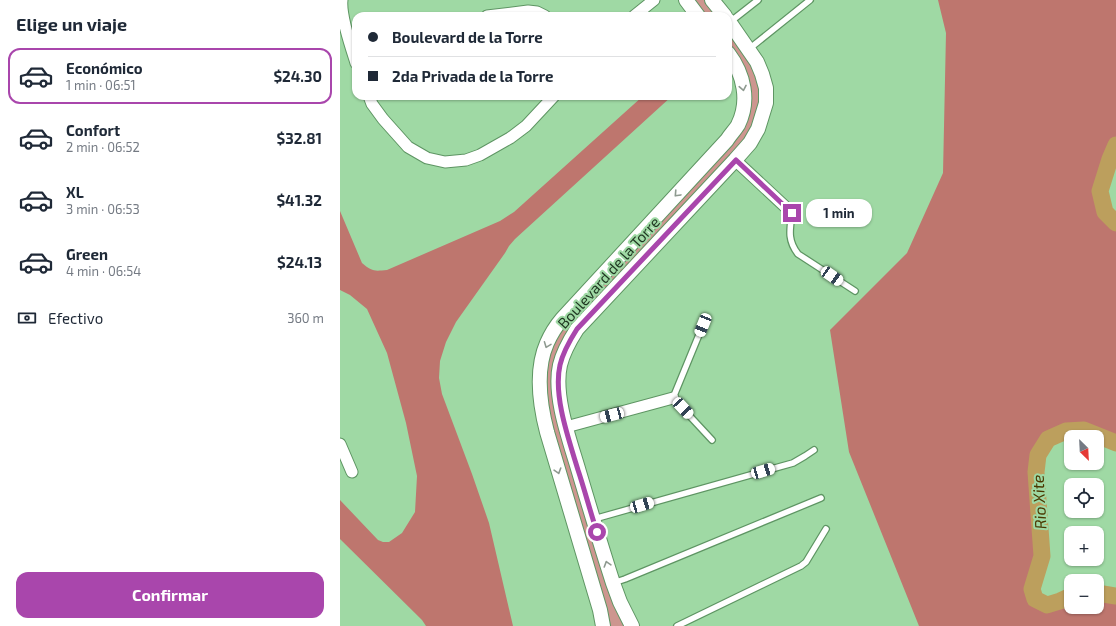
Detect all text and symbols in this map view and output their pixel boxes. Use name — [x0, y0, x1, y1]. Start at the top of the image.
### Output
text: Elige un viaje — [16, 13, 127, 35]
text: Boulevard de la Torre — [392, 28, 543, 46]
icon: car — [18, 58, 54, 94]
text: Económico — [66, 59, 143, 77]
text: $24.30 — [273, 67, 322, 85]
text: 2da Privada de la Torre — [392, 67, 554, 85]
text: 1 min · 06:51 — [66, 77, 136, 93]
one-way arrow — [739, 85, 747, 92]
icon: car — [18, 120, 54, 156]
text: Confort — [66, 121, 120, 139]
text: $32.81 — [277, 129, 322, 147]
text: 2 min · 06:52 — [66, 139, 140, 155]
icon: car — [18, 182, 54, 218]
text: XL — [66, 183, 84, 201]
one-way arrow — [674, 189, 682, 197]
text: $41.32 — [276, 191, 322, 209]
callout: 1 min — [806, 199, 872, 227]
text: 3 min · 06:53 — [66, 201, 140, 217]
route end — [783, 204, 801, 222]
text: 1 min — [823, 205, 855, 221]
street label: Boulevard de la Torre — [553, 213, 663, 332]
icon: car — [18, 244, 54, 280]
text: Green — [66, 245, 108, 263]
text: $24.13 — [277, 253, 322, 271]
text: 4 min · 06:54 — [66, 263, 141, 279]
car — [819, 264, 845, 288]
icon: cash — [16, 307, 38, 329]
text: Efectivo — [48, 309, 103, 327]
text: 360 m — [287, 310, 324, 326]
car — [693, 312, 713, 338]
one-way arrow — [543, 341, 551, 348]
car — [670, 395, 696, 421]
car — [599, 406, 625, 424]
north arrow — [1064, 430, 1104, 470]
map controls — [1064, 430, 1104, 614]
car — [750, 462, 776, 480]
one-way arrow — [553, 468, 562, 475]
water label: Rio Xite — [1028, 474, 1049, 530]
button: locate — [1064, 478, 1104, 518]
car — [629, 496, 655, 514]
route start — [588, 523, 606, 541]
button: + — [1064, 526, 1104, 566]
one-way arrow — [603, 561, 612, 568]
button: Confirmar — [16, 572, 324, 618]
button: − — [1064, 574, 1104, 614]

